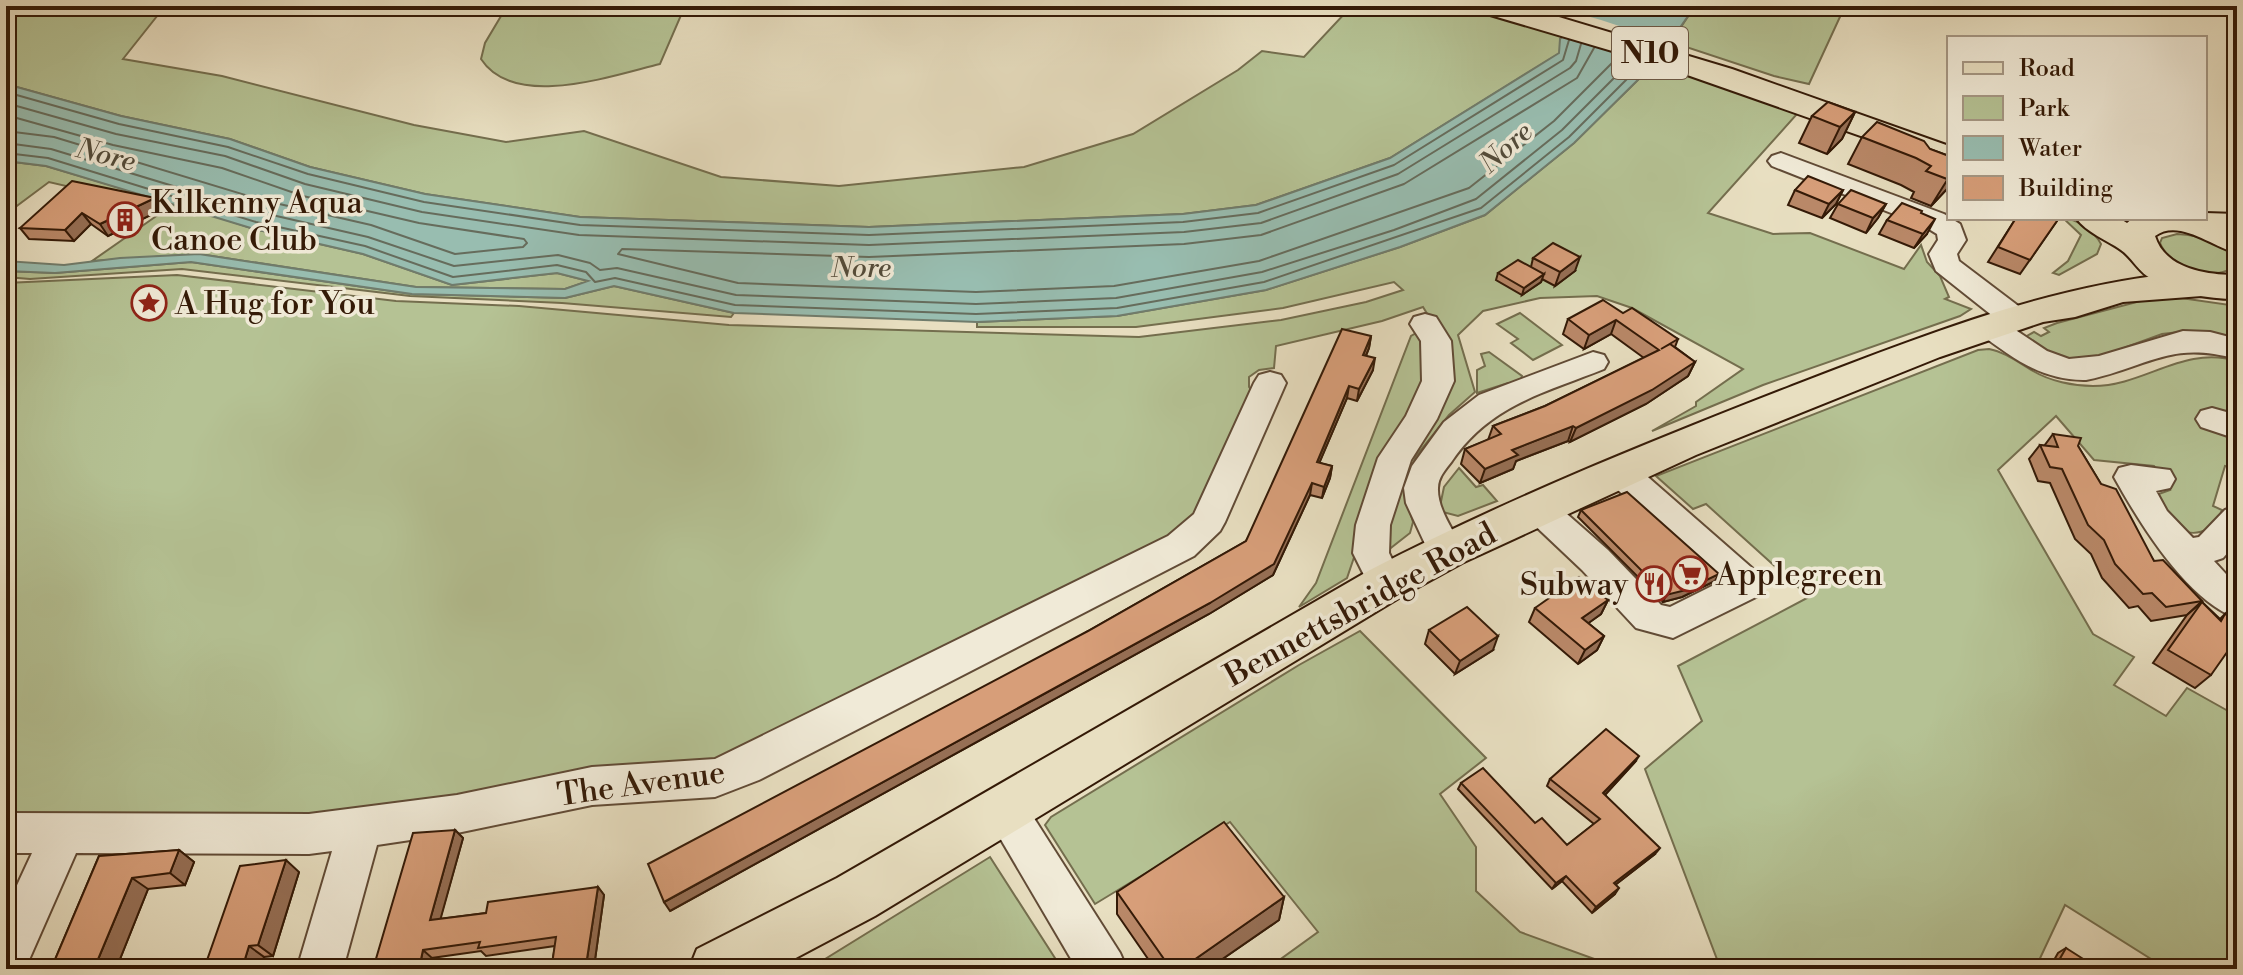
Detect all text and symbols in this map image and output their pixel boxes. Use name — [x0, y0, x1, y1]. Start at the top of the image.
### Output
road number: N10 — [1612, 27, 1688, 79]
legend — [1947, 36, 2207, 220]
text: Road — [2019, 54, 2075, 84]
text: Park — [2019, 94, 2070, 124]
water label: Nore — [1471, 115, 1540, 182]
water label: Nore — [71, 131, 139, 180]
text: Water — [2018, 134, 2082, 164]
text: Building — [2018, 174, 2113, 204]
place label: Kilkenny Aqua Canoe Club — [151, 183, 363, 260]
building icon: Kilkenny Aqua Canoe Club — [106, 201, 144, 239]
water label: Nore — [830, 251, 891, 286]
place icon: A Hug for You — [130, 284, 168, 322]
place label: A Hug for You — [174, 284, 375, 324]
street label: Bennettsbridge Road — [1217, 514, 1503, 697]
supermarket icon: Applegreen — [1671, 555, 1709, 593]
place label: Applegreen — [1715, 555, 1883, 595]
place label: Subway — [1520, 565, 1628, 605]
restaurant icon: Subway — [1635, 565, 1673, 603]
street label: The Avenue — [555, 752, 728, 816]

